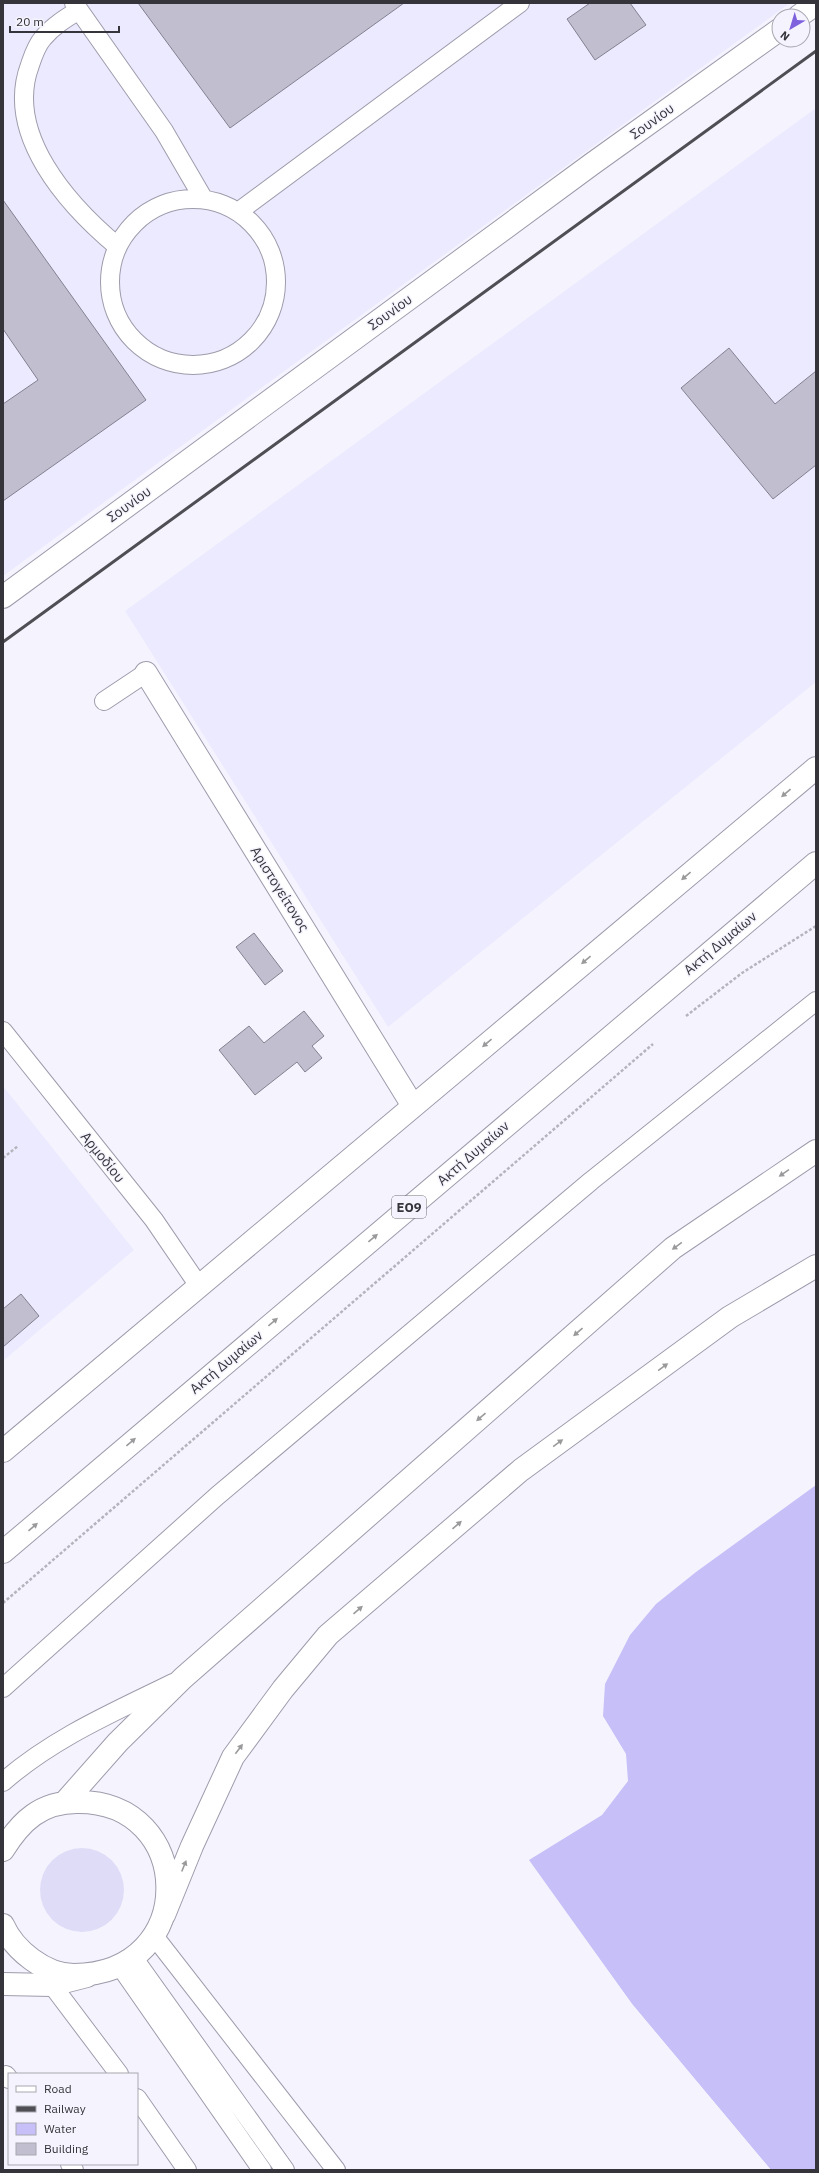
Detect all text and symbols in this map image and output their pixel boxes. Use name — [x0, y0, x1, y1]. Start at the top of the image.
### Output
scale bar — [10, 8, 119, 34]
north arrow — [771, 8, 811, 48]
text: 20 m — [16, 14, 44, 29]
text: N — [777, 28, 792, 44]
street label: Σουνίου — [626, 99, 678, 143]
street label: Σουνίου — [364, 290, 416, 334]
street label: Σουνίου — [103, 482, 155, 526]
one-way arrow — [781, 789, 791, 798]
street label: Αριστογείτονος — [247, 843, 314, 935]
one-way arrow — [681, 872, 691, 881]
street label: Ακτή Δυμαίων — [680, 907, 760, 979]
one-way arrow — [581, 955, 592, 964]
one-way arrow — [482, 1039, 492, 1048]
street label: Ακτή Δυμαίων — [433, 1117, 513, 1189]
street label: Αρμοδίου — [77, 1128, 129, 1186]
one-way arrow — [779, 1169, 789, 1177]
road number: ΕΟ9 — [392, 1196, 426, 1218]
one-way arrow — [367, 1234, 378, 1243]
one-way arrow — [671, 1242, 682, 1251]
one-way arrow — [268, 1317, 279, 1326]
street label: Ακτή Δυμαίων — [186, 1326, 266, 1398]
one-way arrow — [573, 1327, 584, 1336]
one-way arrow — [657, 1362, 668, 1371]
one-way arrow — [475, 1413, 486, 1422]
one-way arrow — [127, 1438, 136, 1447]
one-way arrow — [552, 1439, 563, 1448]
one-way arrow — [451, 1521, 462, 1530]
one-way arrow — [27, 1522, 38, 1531]
one-way arrow — [353, 1605, 363, 1614]
one-way arrow — [235, 1743, 243, 1754]
one-way arrow — [181, 1860, 187, 1872]
legend — [8, 2073, 138, 2165]
text: Road — [44, 2081, 72, 2096]
text: Railway — [44, 2101, 86, 2116]
text: Water — [44, 2121, 77, 2136]
text: Building — [44, 2141, 89, 2156]

